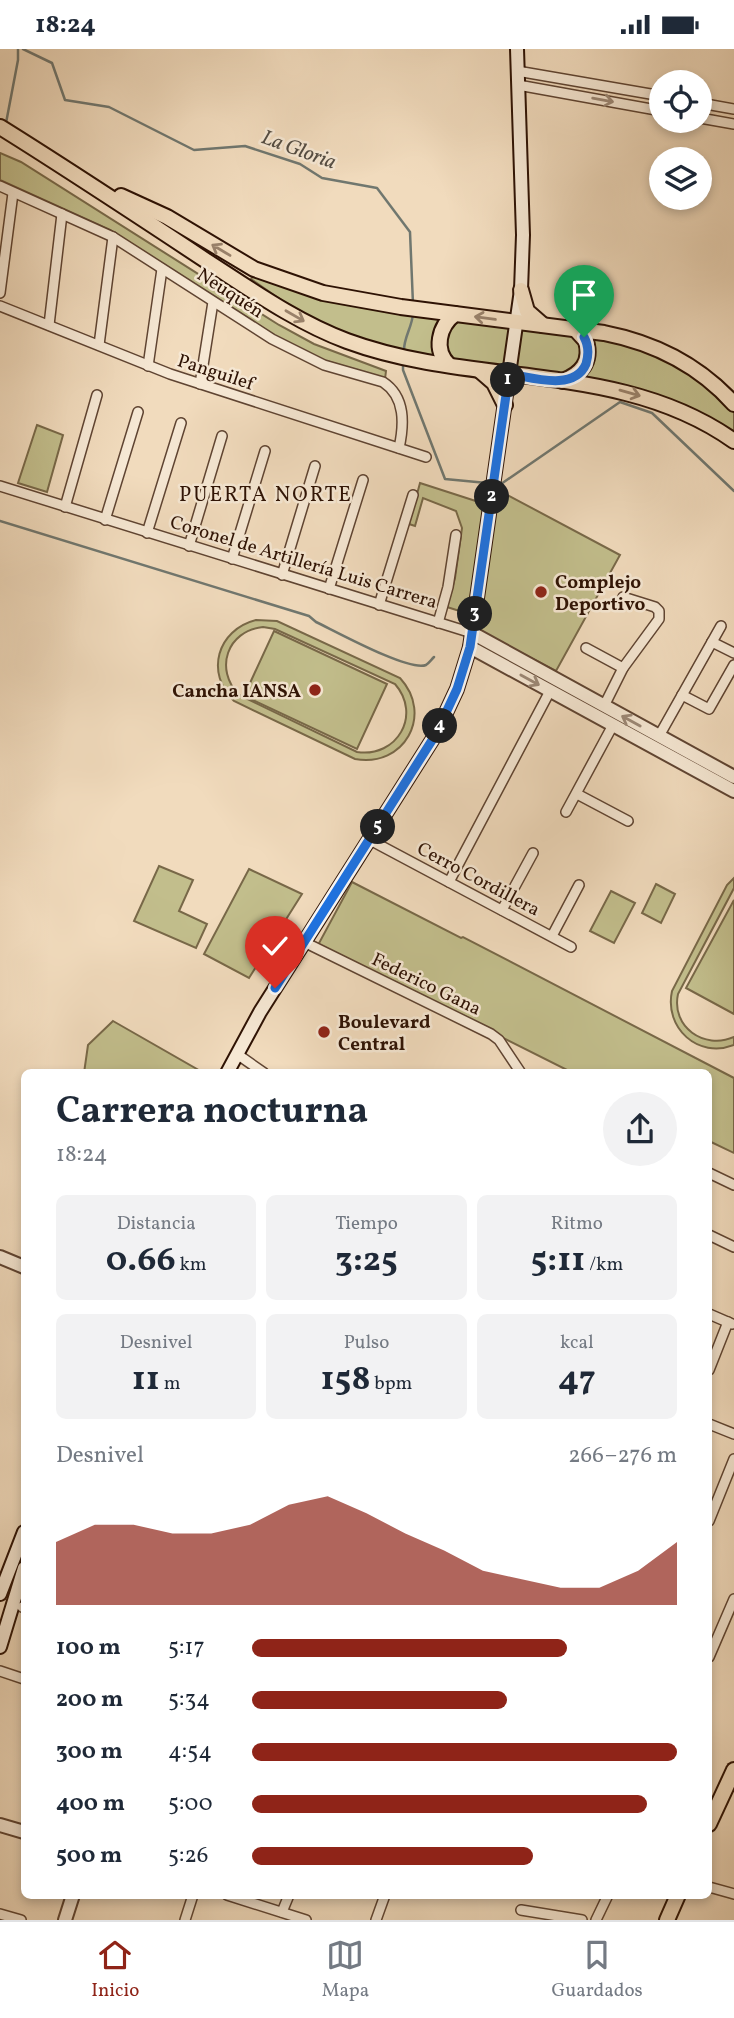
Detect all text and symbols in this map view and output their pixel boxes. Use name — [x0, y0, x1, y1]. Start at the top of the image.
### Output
text: 18:24 — [35, 7, 96, 43]
map controls — [649, 70, 712, 210]
button: locate — [649, 70, 712, 133]
one-way arrow — [591, 94, 614, 107]
water label: La Gloria — [257, 124, 340, 177]
button: layers — [649, 147, 712, 210]
one-way arrow — [211, 243, 231, 257]
street label: Neuquén — [191, 262, 269, 325]
pin — [554, 265, 614, 337]
icon: arrive — [565, 276, 603, 314]
one-way arrow — [285, 309, 305, 323]
one-way arrow — [475, 311, 497, 324]
street label: Panguilef — [174, 348, 258, 398]
pin: 1 — [490, 363, 526, 397]
text: 1 — [504, 366, 511, 392]
one-way arrow — [618, 387, 640, 400]
pin: 2 — [475, 479, 510, 515]
district label: PUERTA NORTE — [179, 481, 353, 510]
text: 2 — [487, 483, 496, 509]
street label: Coronel de Artillería Luis Carrera — [167, 510, 440, 616]
place label: Complejo Deportivo — [555, 570, 646, 618]
marker: Complejo Deportivo — [533, 584, 549, 600]
pin: 3 — [458, 597, 492, 631]
text: 3 — [470, 600, 479, 626]
one-way arrow — [519, 673, 539, 687]
place label: Cancha IANSA — [172, 679, 301, 705]
marker: Cancha IANSA — [307, 682, 323, 698]
pin: 4 — [422, 709, 458, 743]
text: 4 — [434, 712, 445, 738]
one-way arrow — [621, 714, 642, 727]
pin: 5 — [360, 809, 396, 845]
text: 5 — [373, 813, 382, 839]
street label: Cerro Cordillera — [412, 836, 544, 923]
pin — [245, 916, 305, 988]
icon: check — [256, 927, 294, 965]
street label: Federico Gana — [367, 947, 485, 1022]
place label: Boulevard Central — [338, 1010, 431, 1058]
marker: Boulevard Central — [316, 1024, 332, 1040]
text: Carrera nocturna — [56, 1086, 368, 1139]
button: share — [603, 1092, 677, 1166]
text: 18:24 — [56, 1139, 107, 1171]
text: Distancia — [117, 1211, 196, 1237]
text: Tiempo — [335, 1211, 398, 1237]
text: Ritmo — [551, 1211, 603, 1237]
text: 0.66 — [106, 1237, 176, 1285]
text: 3:25 — [335, 1237, 398, 1285]
text: 5:11 — [530, 1237, 585, 1285]
text: km — [176, 1252, 207, 1278]
text: /km — [585, 1252, 623, 1278]
text: Desnivel — [120, 1330, 192, 1356]
text: Pulso — [344, 1330, 389, 1356]
text: kcal — [560, 1330, 594, 1356]
text: 11 — [132, 1356, 160, 1404]
text: 158 — [321, 1356, 371, 1404]
text: 47 — [558, 1356, 596, 1404]
text: m — [160, 1371, 181, 1397]
text: bpm — [371, 1371, 412, 1397]
text: Desnivel — [56, 1440, 144, 1472]
text: 266–276 m — [568, 1440, 677, 1472]
text: 100 m — [56, 1632, 121, 1664]
text: 5:17 — [168, 1632, 205, 1664]
text: 200 m — [56, 1684, 123, 1716]
text: 5:34 — [168, 1684, 210, 1716]
text: 300 m — [56, 1736, 123, 1768]
text: 4:54 — [168, 1736, 212, 1768]
text: 400 m — [56, 1788, 125, 1820]
text: 5:00 — [168, 1788, 213, 1820]
text: 500 m — [56, 1840, 122, 1872]
text: 5:26 — [168, 1840, 208, 1872]
tab: Inicio — [91, 1936, 139, 2004]
tab: Mapa — [322, 1936, 369, 2004]
tab: Guardados — [552, 1936, 643, 2004]

